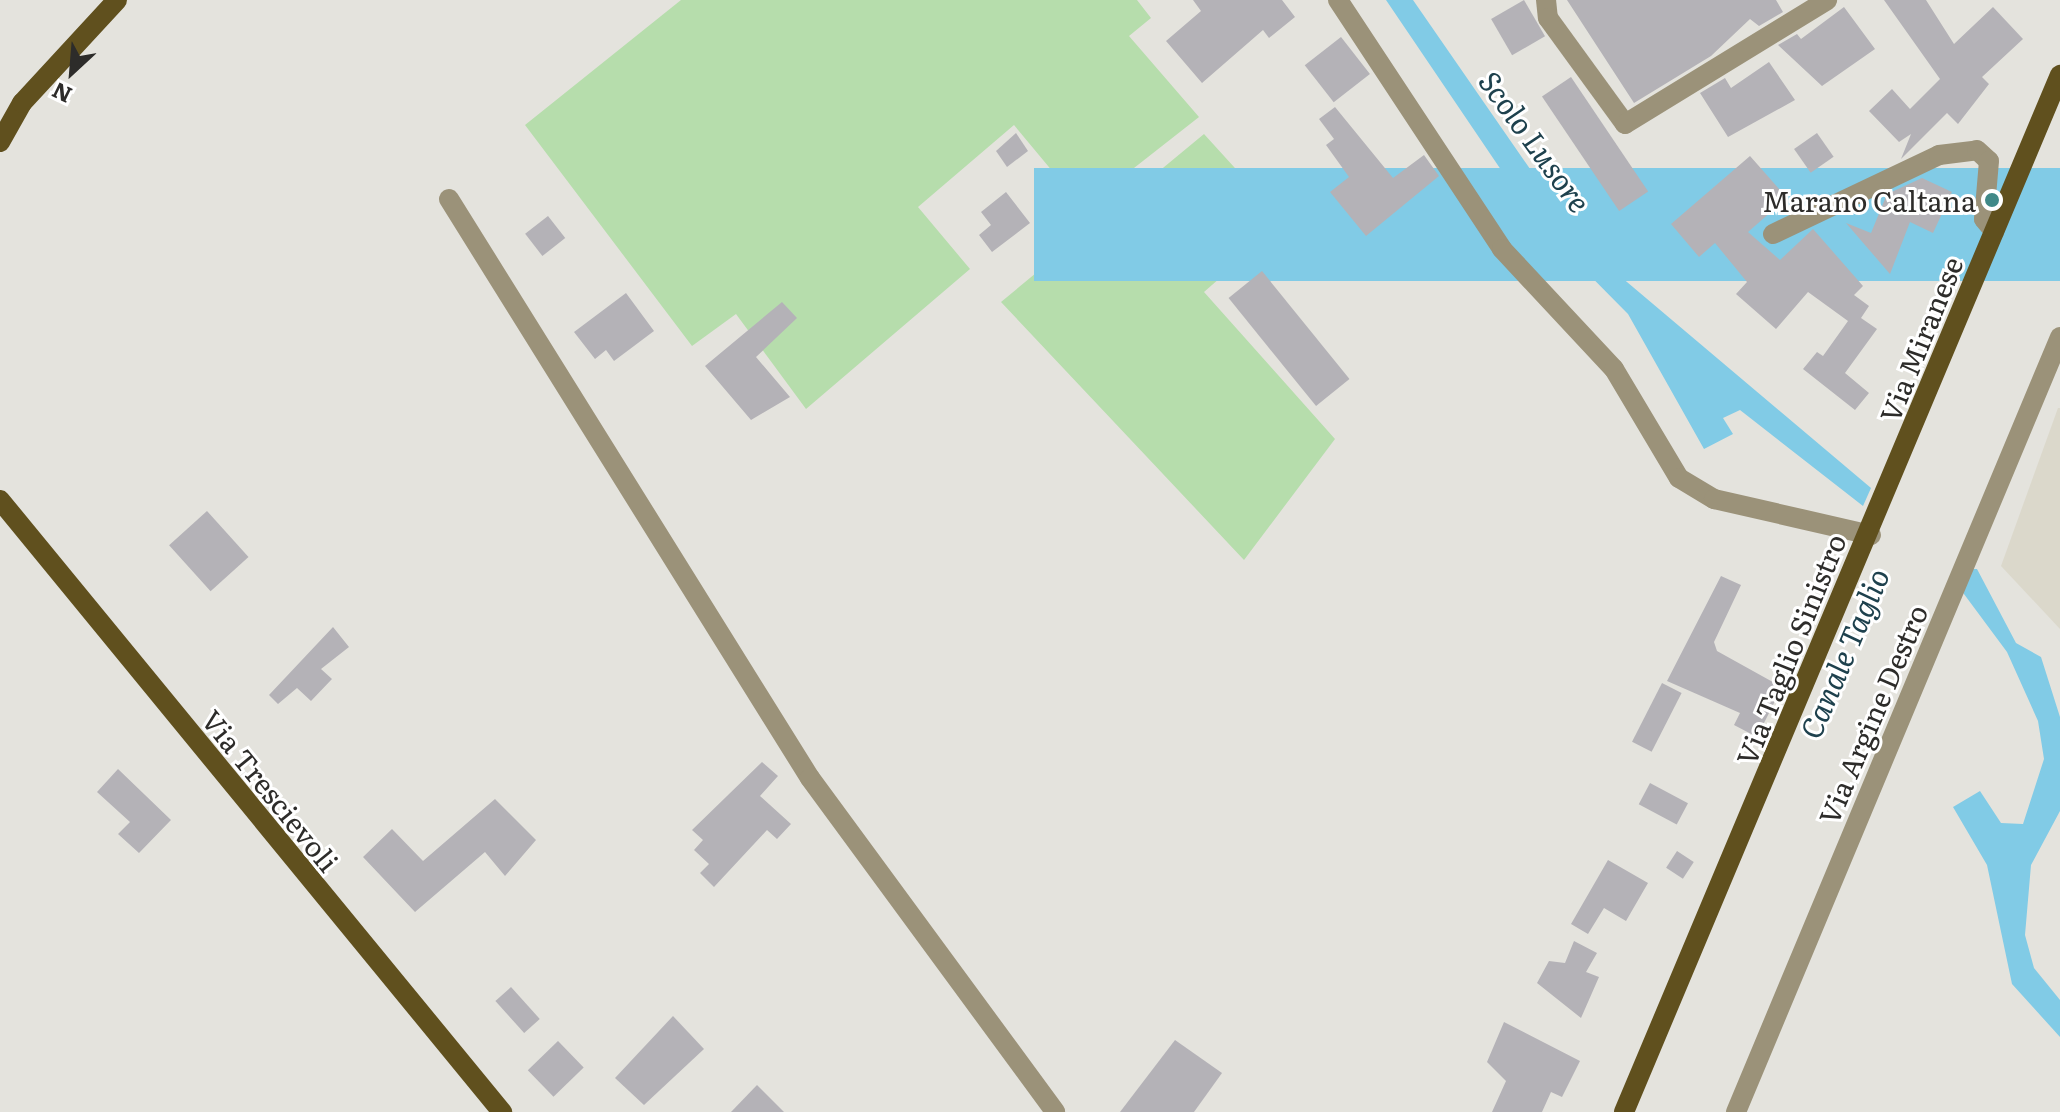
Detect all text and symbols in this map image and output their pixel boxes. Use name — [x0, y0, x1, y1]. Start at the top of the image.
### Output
north arrow — [32, 32, 112, 112]
water label: Scolo Lusore — [1473, 64, 1599, 218]
text: N — [46, 75, 77, 113]
place label: Marano Caltana — [1762, 183, 1976, 217]
marker: Marano Caltana — [1983, 191, 2001, 209]
street label: Via Miranese — [1872, 252, 1968, 426]
street label: Via Taglio Sinistro — [1728, 528, 1852, 770]
water label: Canale Taglio — [1791, 562, 1895, 744]
street label: Via Argine Destro — [1811, 599, 1933, 829]
street label: Via Trescievoli — [196, 703, 346, 877]

